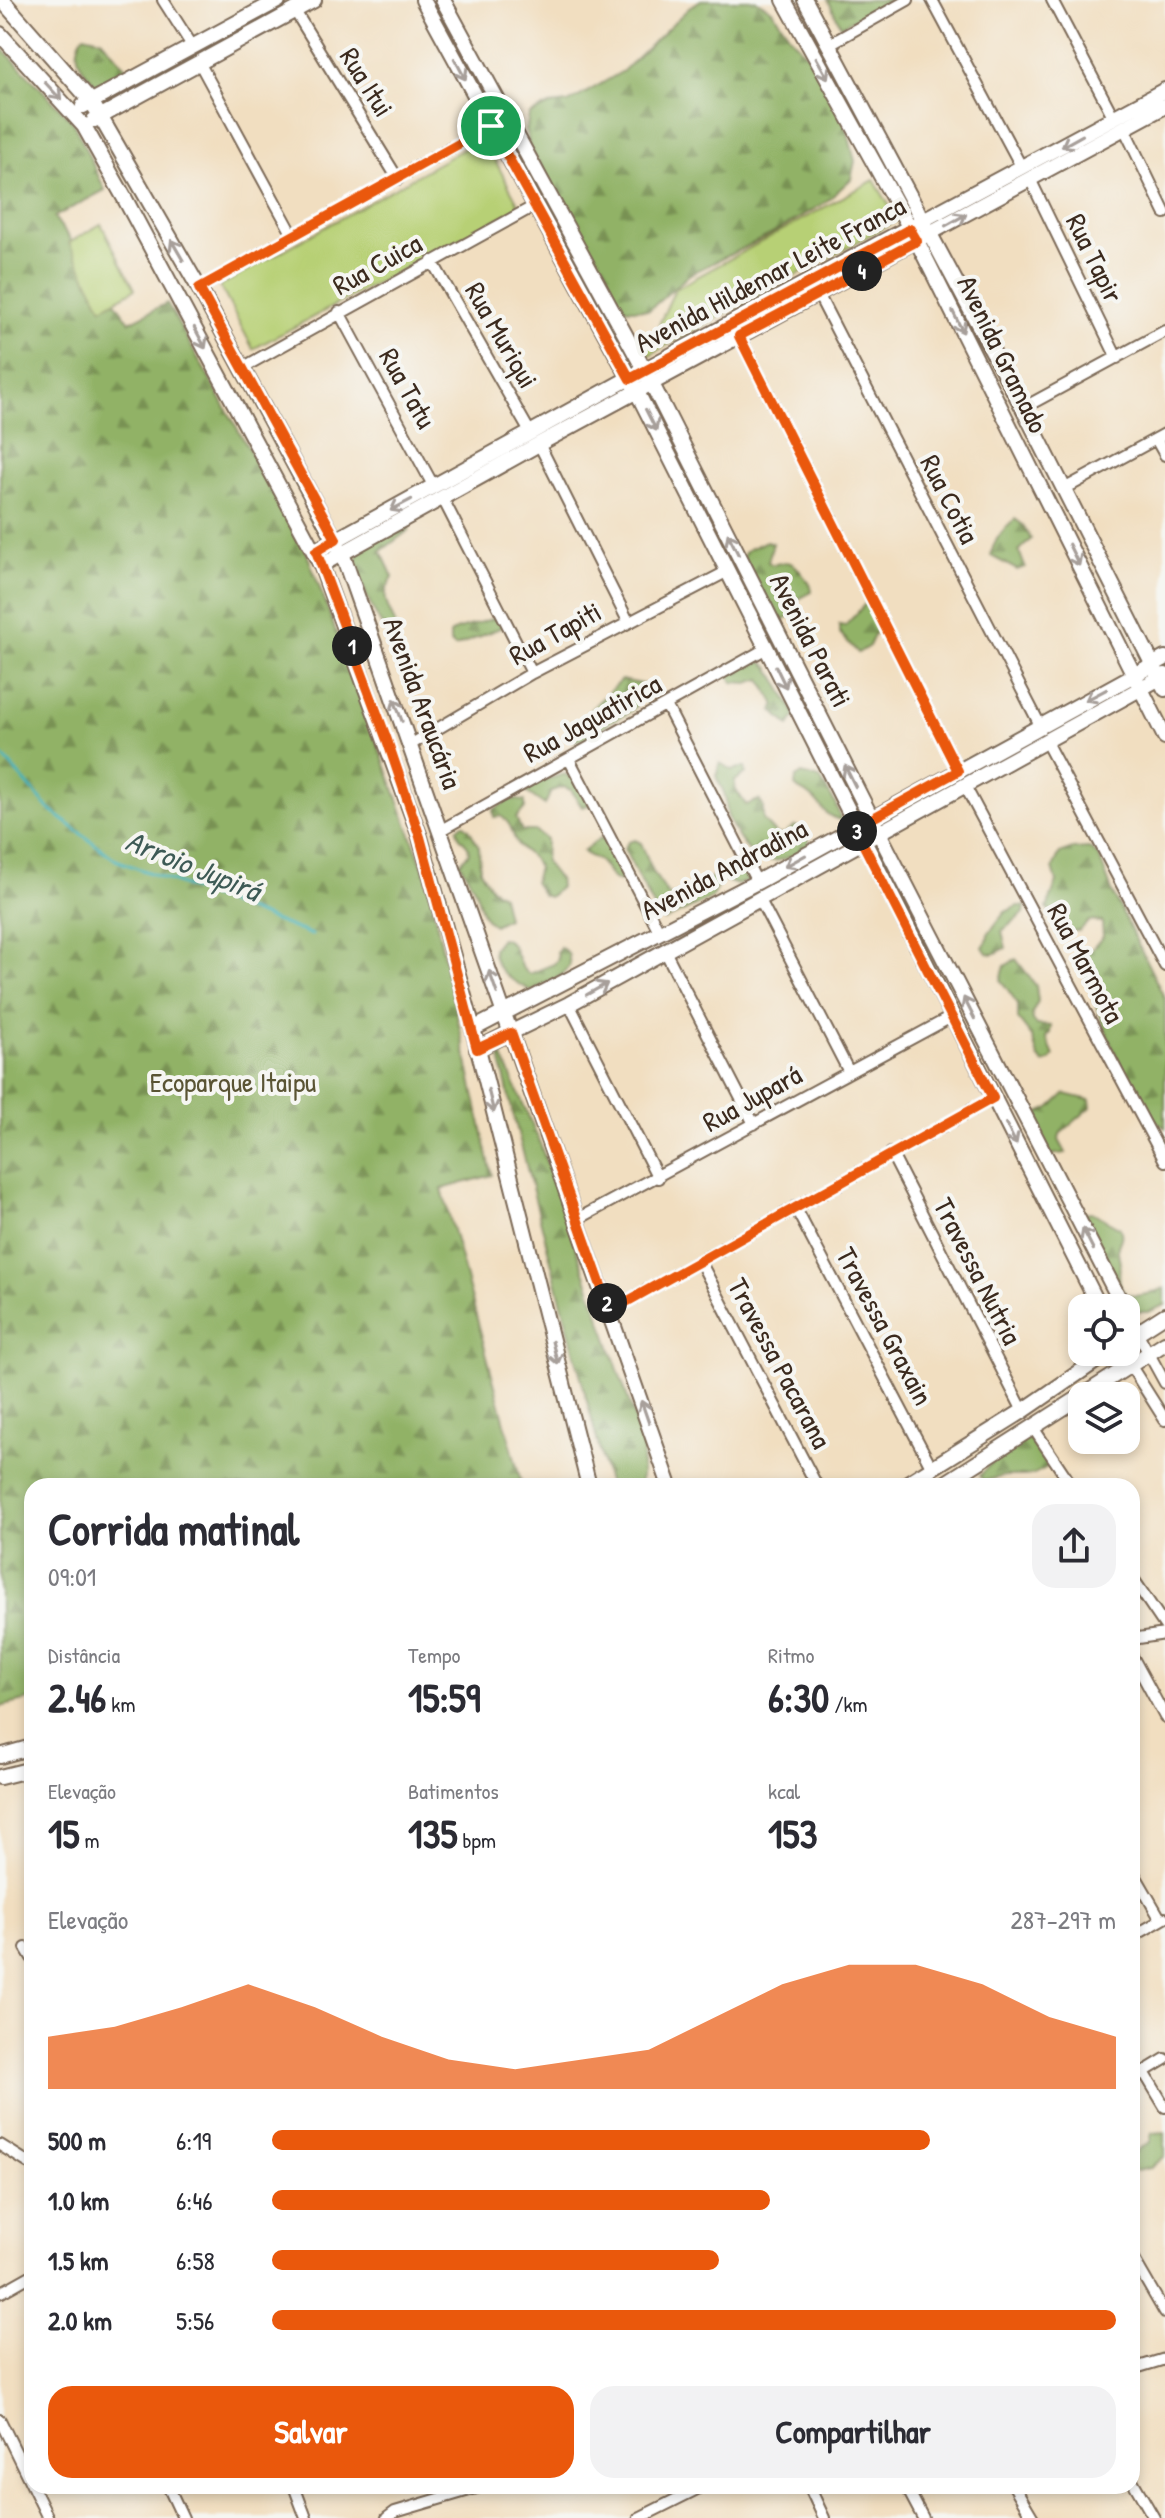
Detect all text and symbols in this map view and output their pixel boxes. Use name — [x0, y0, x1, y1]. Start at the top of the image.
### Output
street label: Rua Itui — [331, 40, 403, 124]
one-way arrow — [453, 56, 469, 80]
one-way arrow — [815, 56, 830, 80]
one-way arrow — [44, 81, 63, 101]
pin — [457, 92, 525, 160]
icon: arrive — [469, 104, 513, 148]
one-way arrow — [1061, 133, 1084, 149]
street label: Avenida Hildemar Leite Franca — [628, 187, 912, 361]
street label: Rua Tapir — [1057, 207, 1133, 309]
one-way arrow — [943, 212, 967, 227]
street label: Rua Cuica — [326, 224, 428, 304]
one-way arrow — [169, 239, 185, 262]
pin: 4 — [842, 251, 882, 291]
text: 4 — [858, 256, 866, 286]
street label: Avenida Gramado — [949, 269, 1057, 439]
street label: Rua Muriqui — [456, 275, 548, 395]
one-way arrow — [950, 310, 966, 334]
one-way arrow — [193, 325, 209, 349]
street label: Rua Tatu — [370, 341, 446, 435]
one-way arrow — [644, 408, 659, 432]
street label: Rua Cotia — [912, 448, 988, 550]
one-way arrow — [389, 497, 413, 513]
one-way arrow — [725, 533, 740, 557]
one-way arrow — [1066, 543, 1082, 567]
street label: Avenida Parati — [761, 567, 861, 713]
street label: Rua Tapiti — [502, 592, 608, 674]
street label: Avenida Araucária — [374, 612, 472, 794]
pin: 1 — [332, 626, 372, 666]
text: 1 — [348, 631, 356, 661]
street label: Rua Jaguatirica — [516, 665, 668, 771]
one-way arrow — [774, 665, 789, 689]
one-way arrow — [1085, 688, 1109, 704]
one-way arrow — [389, 698, 404, 723]
one-way arrow — [842, 765, 858, 789]
street label: Avenida Andradina — [634, 809, 814, 929]
pin: 3 — [837, 811, 877, 851]
text: 3 — [852, 816, 862, 846]
water label: Arroio Jupirá — [120, 820, 269, 912]
one-way arrow — [784, 853, 807, 869]
street label: Rua Marmota — [1039, 896, 1133, 1030]
one-way arrow — [485, 970, 500, 995]
one-way arrow — [585, 981, 608, 997]
one-way arrow — [961, 996, 976, 1020]
street label: Rua Jupará — [696, 1055, 808, 1141]
park label: Ecoparque Itaipu — [150, 1063, 316, 1101]
one-way arrow — [484, 1087, 499, 1113]
one-way arrow — [1004, 1122, 1020, 1146]
street label: Travessa Nutria — [925, 1191, 1031, 1351]
one-way arrow — [1080, 1227, 1096, 1251]
street label: Travessa Graxain — [827, 1240, 943, 1412]
street label: Travessa Pacarana — [719, 1271, 841, 1455]
pin: 2 — [587, 1283, 627, 1323]
text: 2 — [602, 1288, 612, 1318]
map controls — [1068, 1294, 1140, 1454]
button: locate — [1068, 1294, 1140, 1366]
one-way arrow — [549, 1339, 564, 1365]
button: layers — [1068, 1382, 1140, 1454]
one-way arrow — [636, 1400, 651, 1425]
text: Corrida matinal — [48, 1499, 299, 1559]
button: share — [1032, 1504, 1116, 1588]
text: 09:01 — [48, 1559, 96, 1594]
text: Distância — [48, 1640, 120, 1670]
text: Tempo — [408, 1640, 460, 1670]
text: Ritmo — [768, 1640, 814, 1670]
text: 2.46 — [48, 1670, 106, 1724]
text: 15:59 — [408, 1670, 480, 1724]
text: 6:30 — [768, 1670, 829, 1724]
text: km — [106, 1689, 135, 1719]
text: /km — [829, 1689, 868, 1719]
text: Elevação — [48, 1776, 116, 1806]
text: Batimentos — [408, 1776, 499, 1806]
text: kcal — [768, 1776, 800, 1806]
text: 15 — [48, 1806, 79, 1860]
text: 135 — [408, 1806, 457, 1860]
text: 153 — [768, 1806, 817, 1860]
text: m — [79, 1825, 99, 1855]
text: bpm — [457, 1825, 496, 1855]
text: Elevação — [48, 1902, 128, 1937]
text: 287–297 m — [1011, 1902, 1116, 1937]
text: 500 m — [48, 2123, 106, 2158]
text: 6:19 — [176, 2123, 211, 2158]
text: 1.0 km — [48, 2183, 109, 2218]
text: 6:46 — [176, 2183, 213, 2218]
text: 1.5 km — [48, 2243, 108, 2278]
text: 6:58 — [176, 2243, 215, 2278]
text: 2.0 km — [48, 2303, 112, 2338]
text: 5:56 — [176, 2303, 214, 2338]
button: Salvar — [48, 2386, 574, 2478]
button: Compartilhar — [590, 2386, 1116, 2478]

